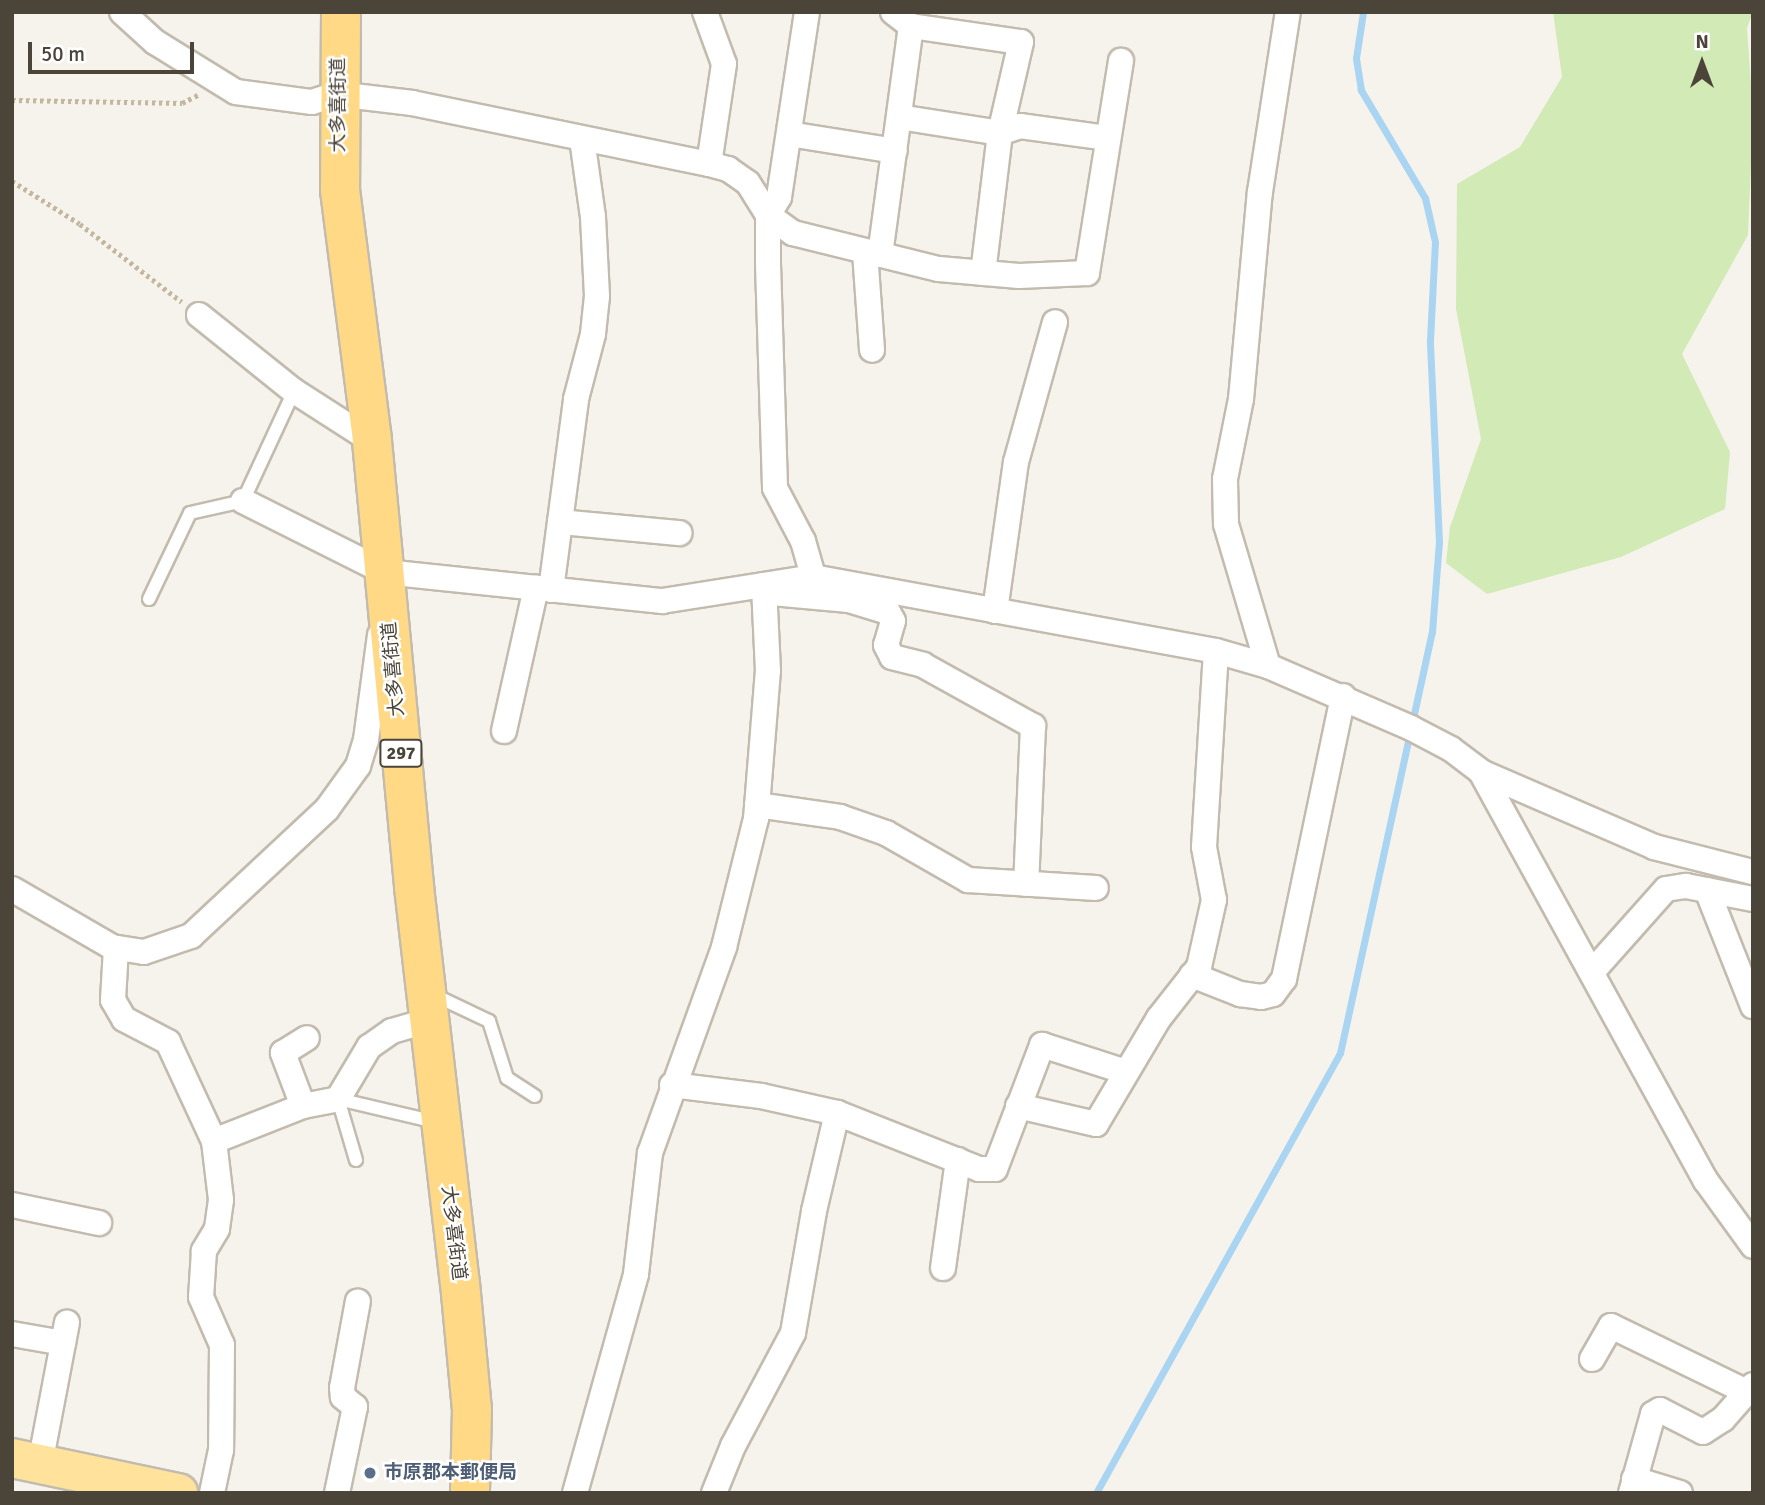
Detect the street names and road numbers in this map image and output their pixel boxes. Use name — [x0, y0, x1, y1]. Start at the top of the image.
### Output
street label: 大多喜街道 — [328, 58, 350, 152]
street label: 大多喜街道 — [379, 621, 409, 717]
road number: 297 — [378, 738, 424, 768]
street label: 大多喜街道 — [436, 1184, 470, 1282]

